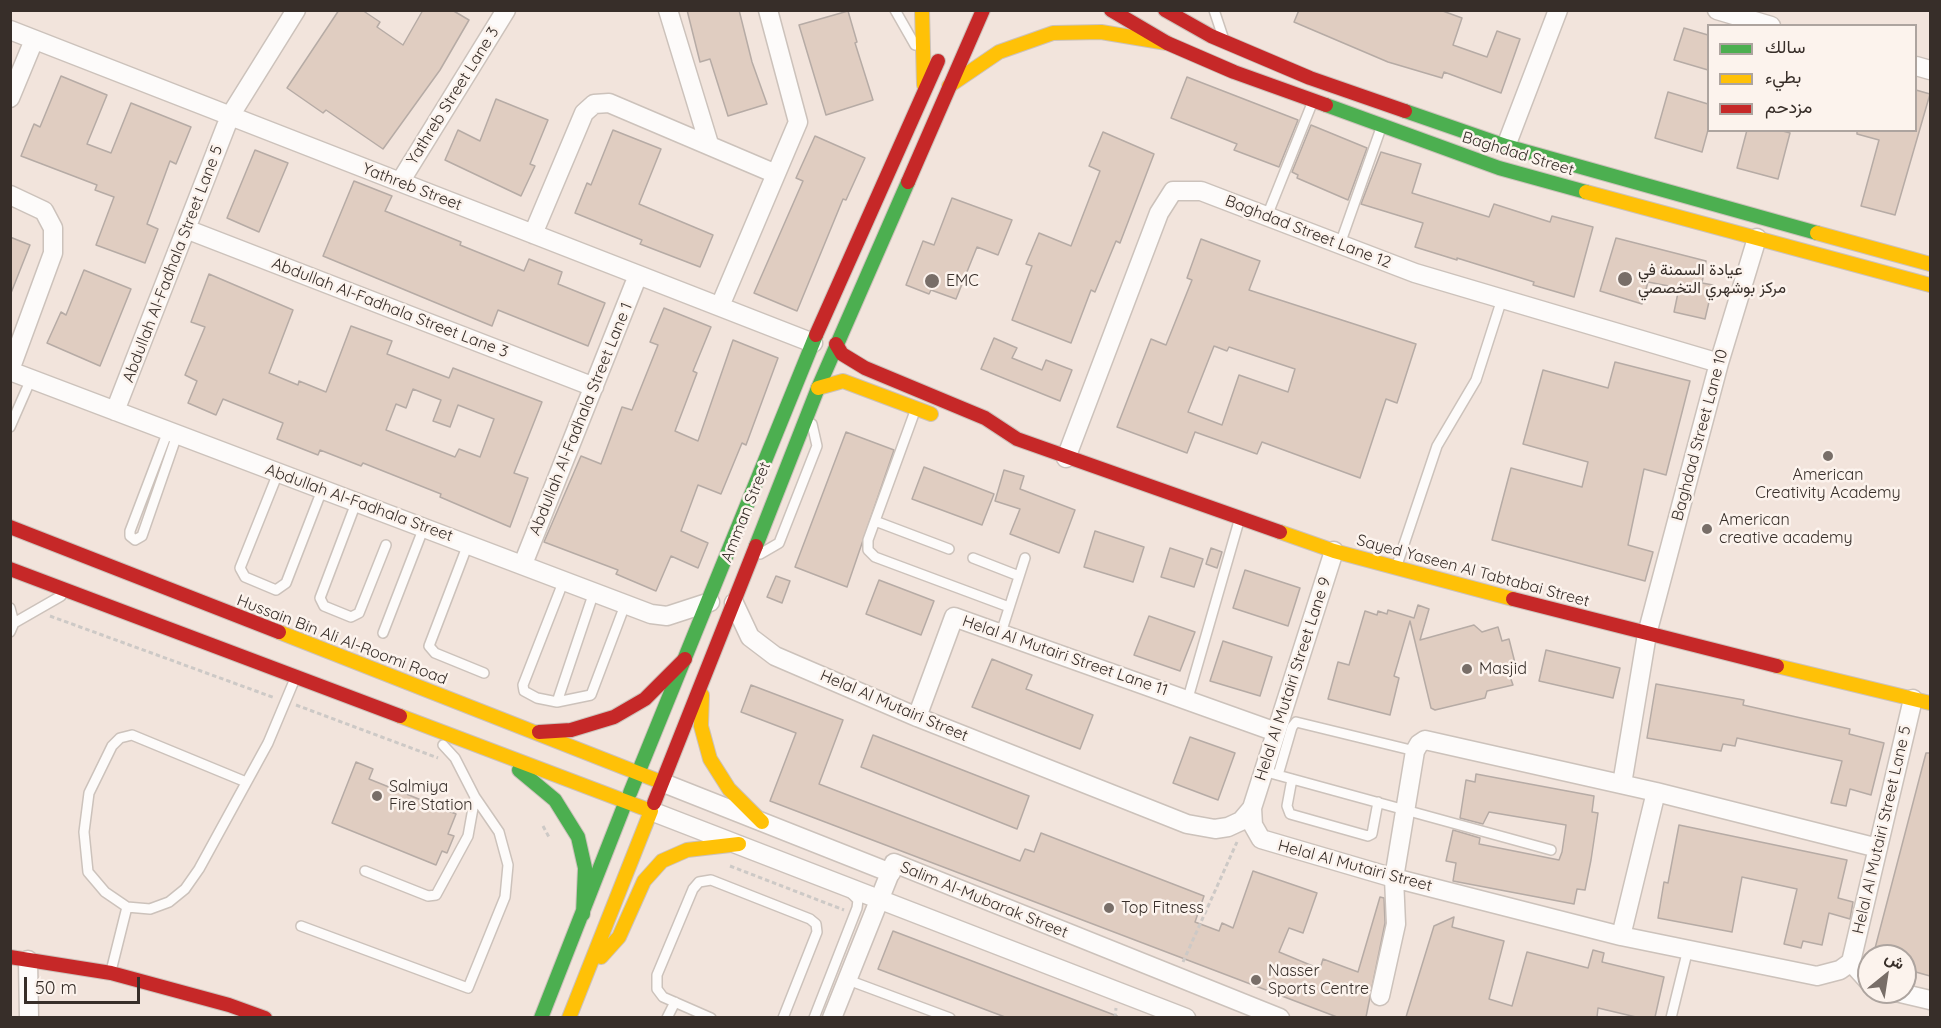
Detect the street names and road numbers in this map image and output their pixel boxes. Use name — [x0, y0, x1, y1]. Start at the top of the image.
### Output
street label: Yathreb Street Lane 3 — [403, 24, 503, 168]
street label: Baghdad Street — [1460, 128, 1576, 180]
street label: Abdullah Al-Fadhala Street Lane 5 — [119, 143, 227, 385]
street label: Yathreb Street — [359, 159, 465, 215]
street label: Baghdad Street Lane 12 — [1222, 191, 1394, 273]
street label: Abdullah Al-Fadhala Street Lane 3 — [269, 254, 511, 362]
street label: Abdullah Al-Fadhala Street Lane 1 — [525, 300, 637, 538]
street label: Baghdad Street Lane 10 — [1668, 347, 1732, 523]
street label: Amman Street — [717, 459, 775, 565]
street label: Abdullah Al-Fadhala Street — [263, 460, 455, 546]
street label: Sayed Yaseen Al Tabtabai Street — [1355, 531, 1591, 611]
street label: Helal Al Mutairi Street Lane 9 — [1251, 575, 1335, 783]
street label: Hussain Bin Ali Al-Roomi Road — [234, 591, 450, 689]
street label: Helal Al Mutairi Street Lane 11 — [960, 612, 1170, 700]
street label: Helal Al Mutairi Street — [817, 666, 971, 746]
street label: Helal Al Mutairi Street Lane 5 — [1849, 724, 1915, 936]
street label: Helal Al Mutairi Street — [1276, 836, 1434, 896]
street label: Salim Al-Mubarak Street — [897, 858, 1071, 942]

